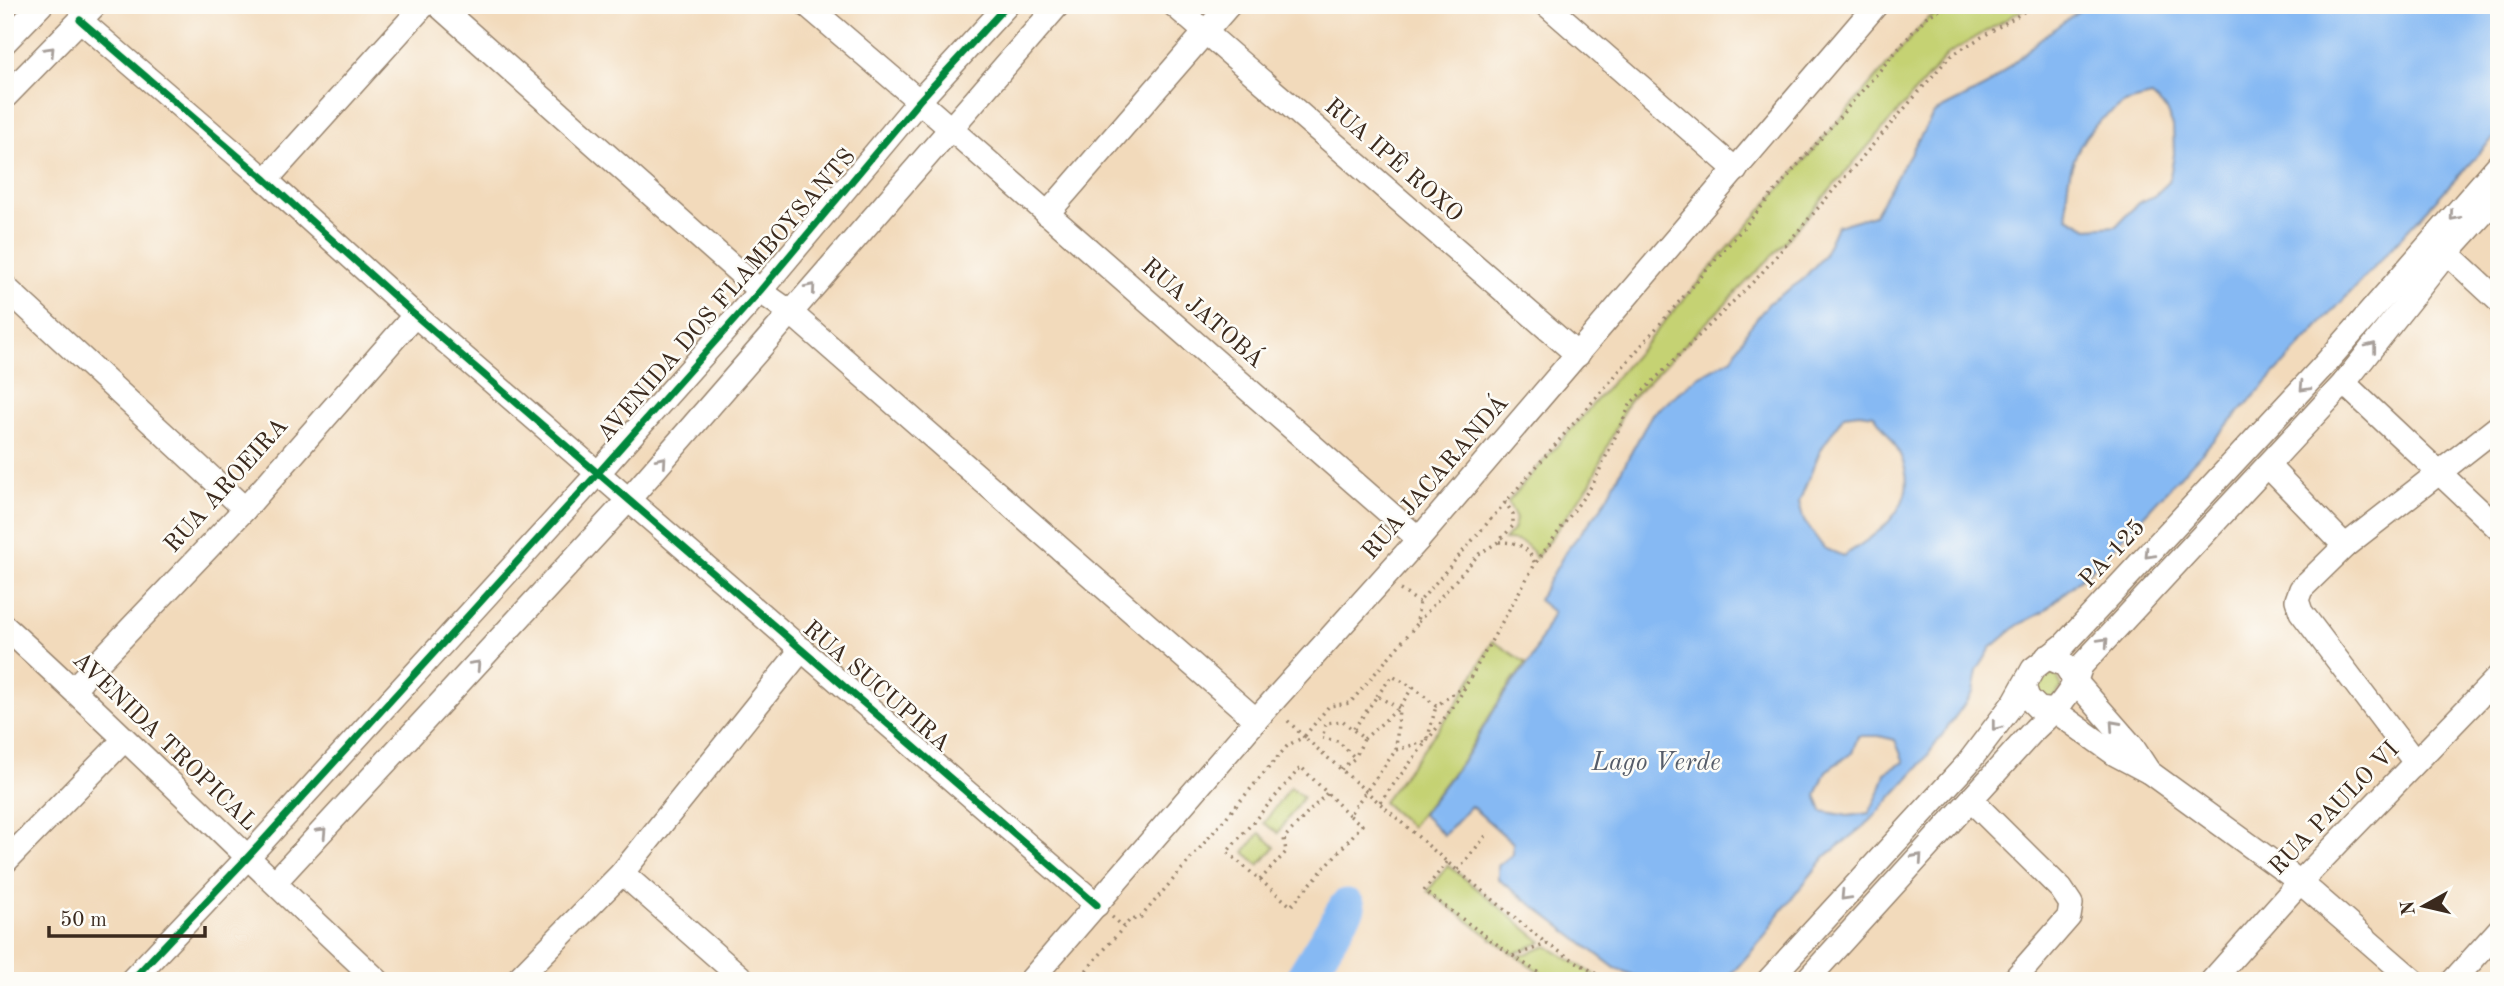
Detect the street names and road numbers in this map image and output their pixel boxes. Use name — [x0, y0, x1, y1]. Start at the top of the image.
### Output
street label: RUA IPÊ ROXO — [1319, 92, 1469, 227]
street label: AVENIDA DOS FLAMBOYSANTS — [593, 145, 861, 447]
street label: RUA JATOBÁ — [1136, 252, 1270, 373]
street label: RUA JACARANDÁ — [1355, 389, 1514, 565]
street label: RUA AROEIRA — [161, 414, 293, 558]
street label: PA-125 — [2076, 515, 2150, 593]
street label: RUA SUCUPIRA — [798, 617, 954, 757]
street label: AVENIDA TROPICAL — [67, 648, 261, 836]
street label: RUA PAULO VI — [2266, 738, 2404, 880]

